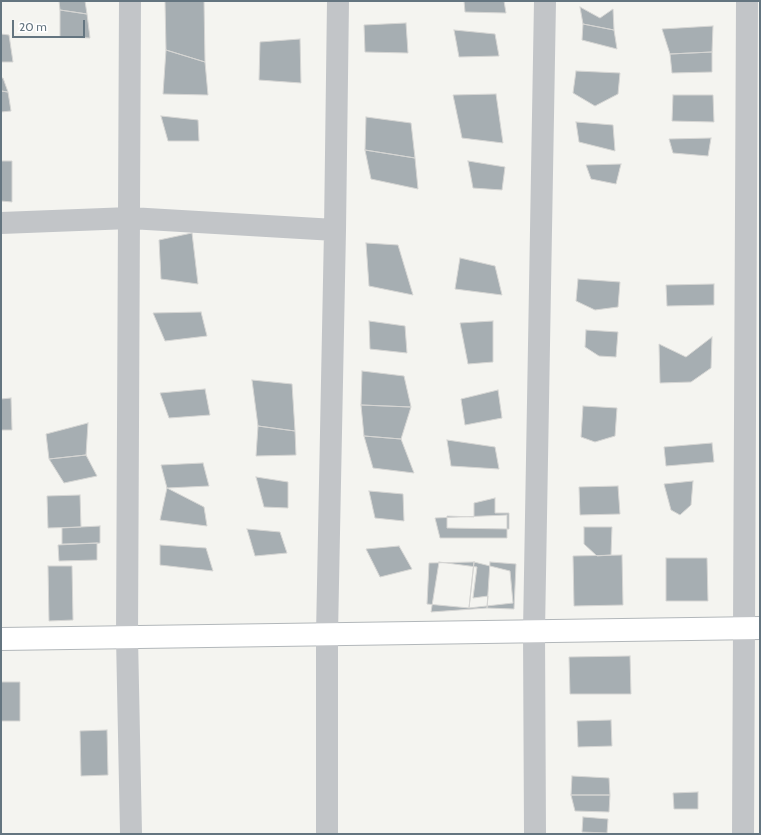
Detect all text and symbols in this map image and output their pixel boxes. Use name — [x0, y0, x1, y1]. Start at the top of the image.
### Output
scale bar — [14, 12, 87, 38]
text: 20 m — [19, 19, 47, 34]

